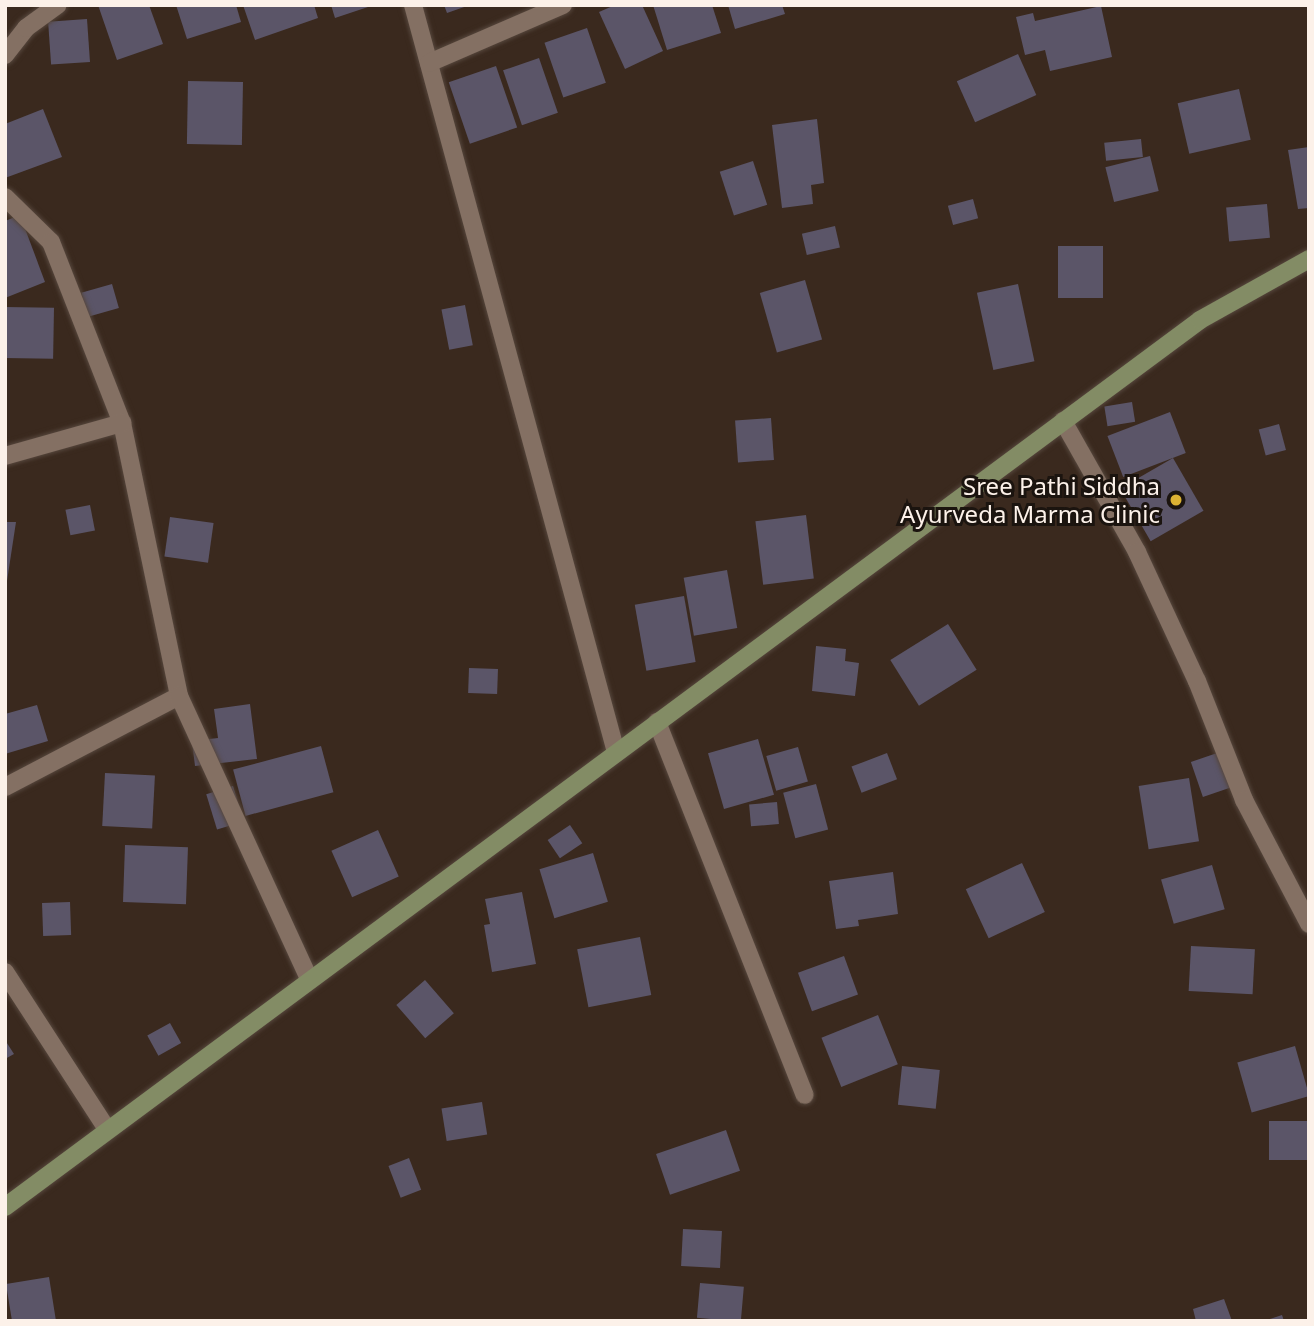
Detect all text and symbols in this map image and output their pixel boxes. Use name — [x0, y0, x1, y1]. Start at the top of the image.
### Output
place label: Sree Pathi Siddha Ayurveda Marma Clinic — [900, 472, 1160, 528]
marker: Sree Pathi Siddha Ayurveda Marma Clinic — [1166, 490, 1186, 510]

